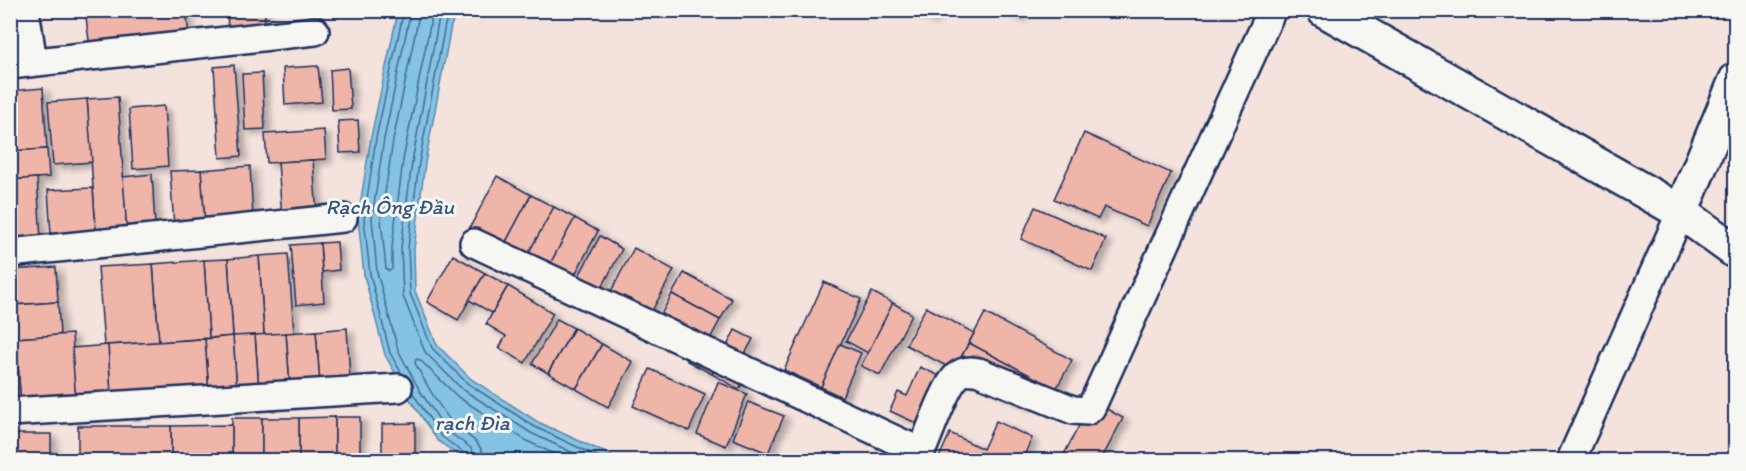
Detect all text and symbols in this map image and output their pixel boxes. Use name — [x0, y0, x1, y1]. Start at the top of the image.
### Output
water label: Rạch Ông Đầu — [326, 194, 455, 219]
water label: rạch Đìa — [434, 410, 510, 435]

